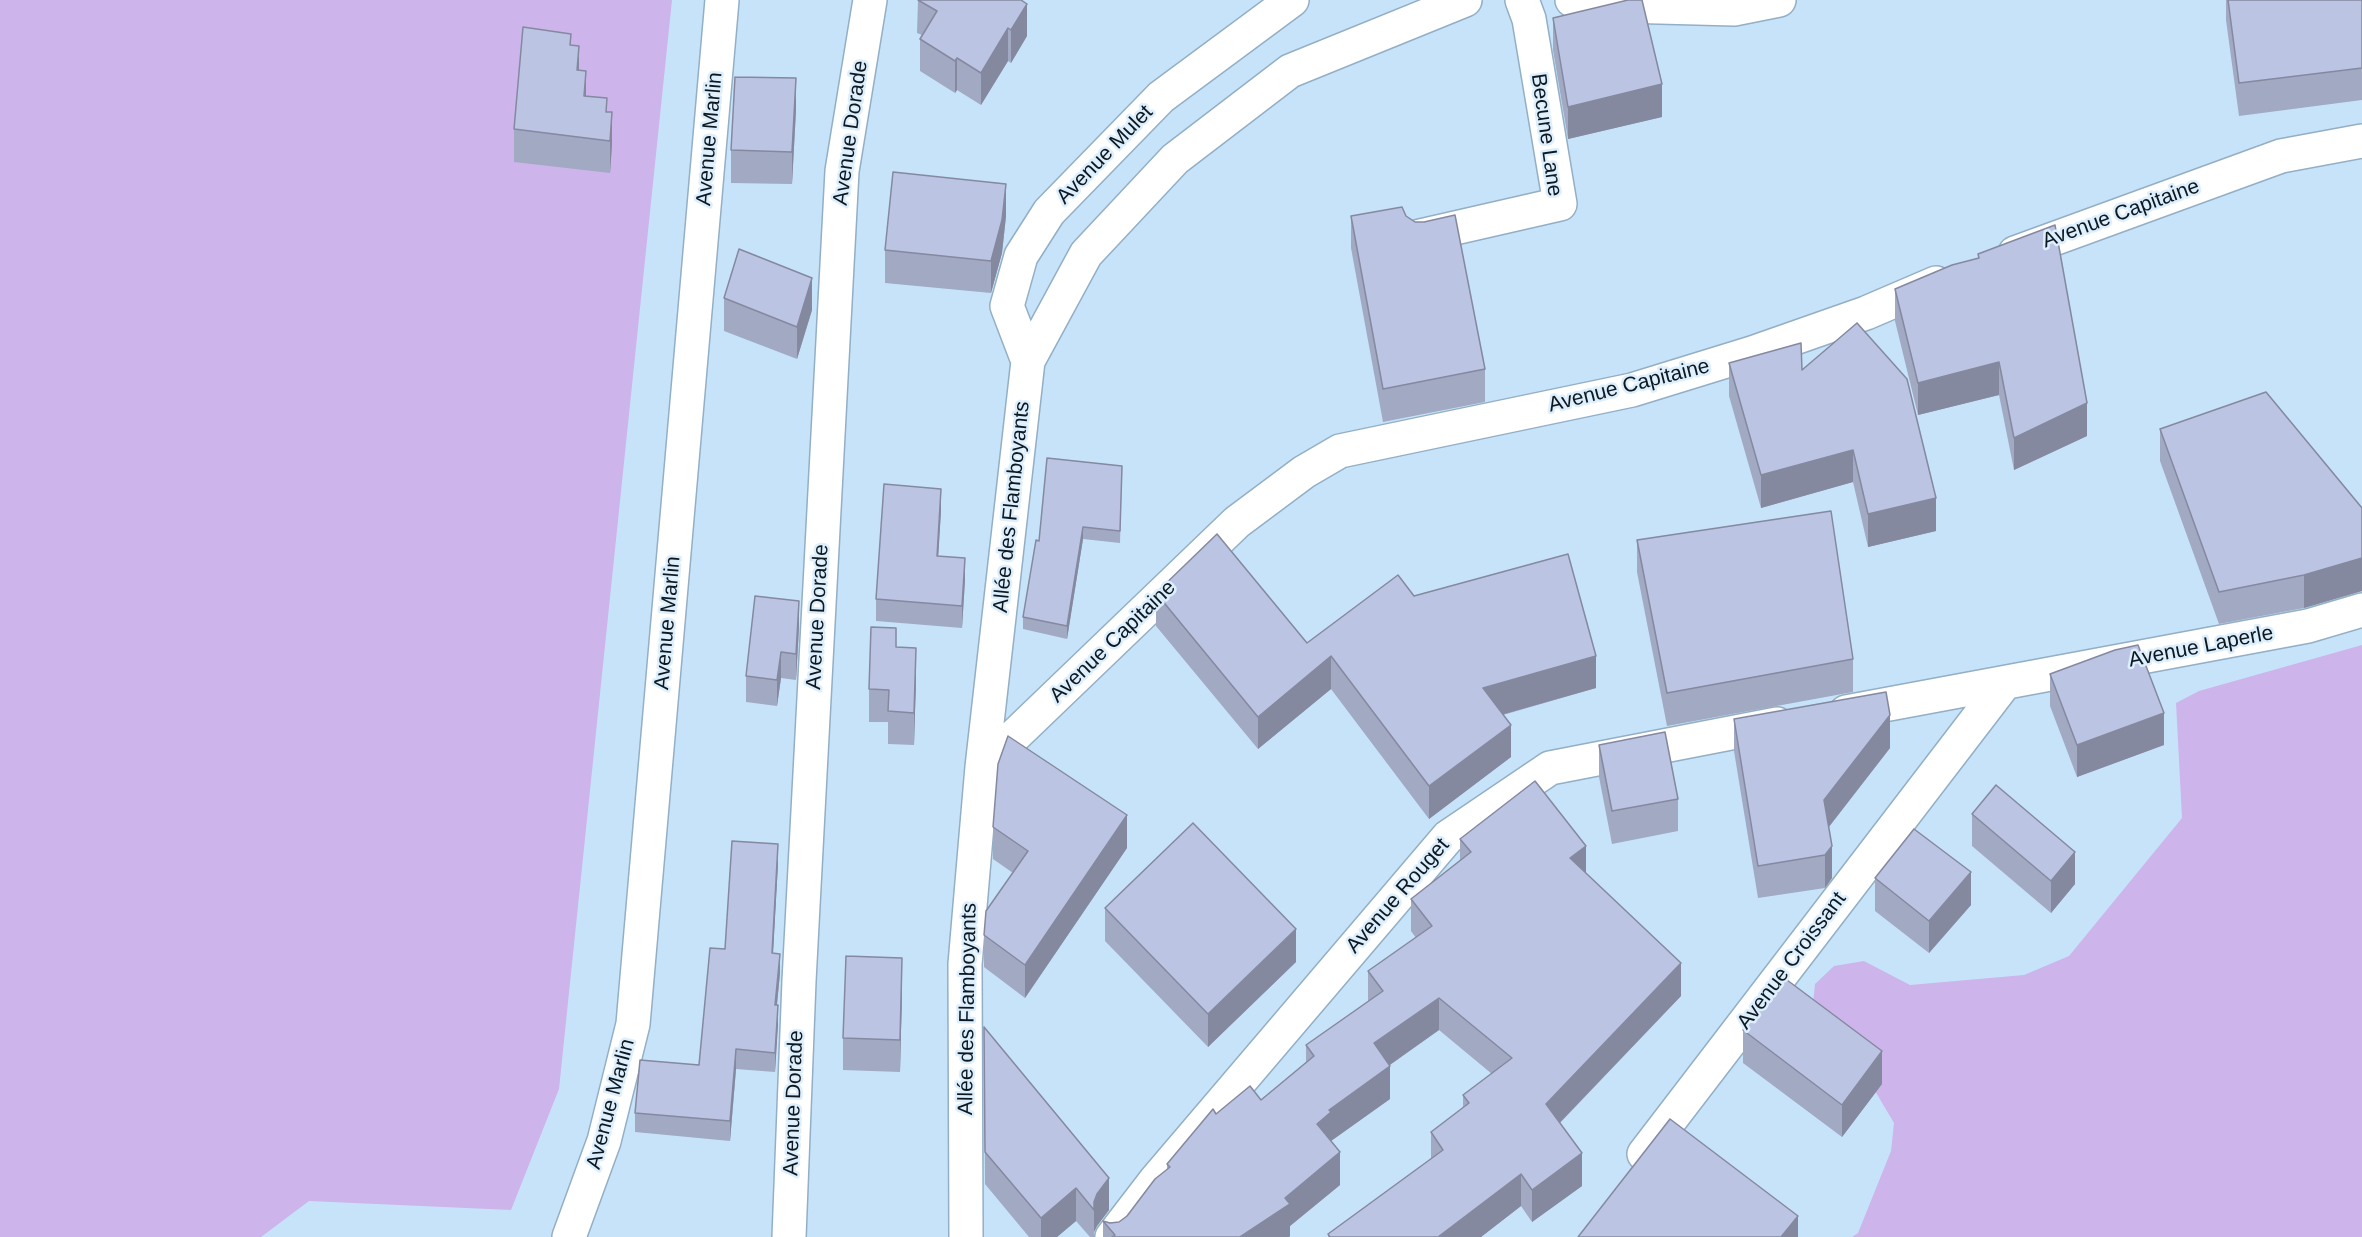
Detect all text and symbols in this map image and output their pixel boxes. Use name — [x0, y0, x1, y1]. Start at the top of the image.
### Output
street label: Avenue Dorade — [828, 59, 874, 207]
street label: Avenue Marlin — [692, 71, 728, 207]
street label: Becune Lane — [1525, 72, 1567, 198]
street label: Avenue Mulet — [1051, 100, 1159, 210]
street label: Avenue Capitaine — [2039, 174, 2203, 254]
street label: Avenue Capitaine — [1546, 354, 1712, 418]
street label: Allée des Flamboyants — [988, 400, 1036, 614]
street label: Avenue Dorade — [802, 544, 834, 690]
street label: Avenue Marlin — [650, 555, 686, 691]
street label: Avenue Capitaine — [1045, 575, 1181, 709]
street label: Avenue Laperle — [2127, 621, 2275, 673]
street label: Avenue Rouget — [1341, 833, 1455, 959]
street label: Avenue Croissant — [1732, 887, 1852, 1035]
street label: Allée des Flamboyants — [954, 903, 982, 1115]
street label: Avenue Dorade — [779, 1030, 809, 1176]
street label: Avenue Marlin — [582, 1036, 640, 1172]

